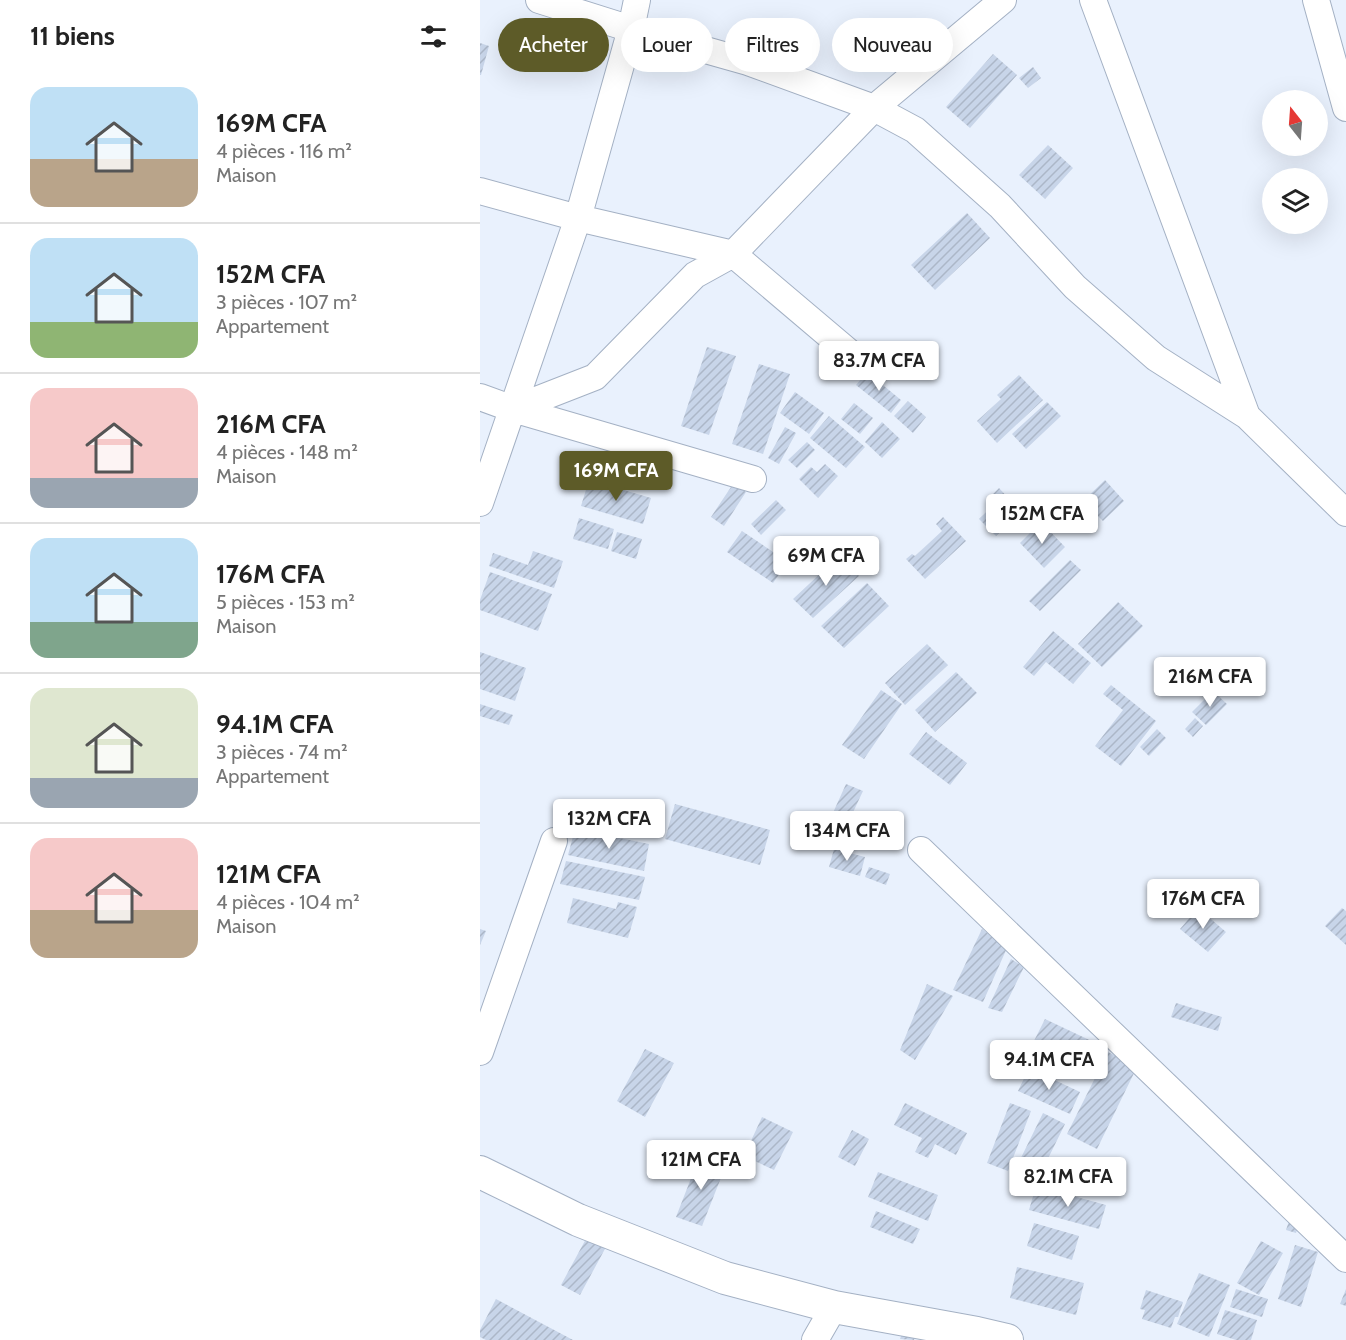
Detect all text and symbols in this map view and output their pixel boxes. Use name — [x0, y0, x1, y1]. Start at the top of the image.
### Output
chip: Acheter — [498, 18, 609, 72]
chip: Louer — [621, 18, 713, 72]
chip: Filtres — [725, 18, 820, 72]
chip: Nouveau — [832, 18, 953, 72]
text: 11 biens — [30, 20, 115, 52]
icon: filters — [417, 20, 450, 53]
north arrow — [1262, 90, 1328, 156]
map controls — [1262, 90, 1328, 234]
text: 169M CFA — [216, 107, 326, 139]
icon: home — [78, 111, 150, 183]
text: 4 pièces · 116 m² — [216, 139, 352, 163]
text: Maison — [216, 163, 276, 187]
button: layers — [1262, 168, 1328, 234]
text: 152M CFA — [216, 258, 325, 290]
icon: home — [78, 262, 150, 334]
text: 3 pièces · 107 m² — [216, 290, 357, 314]
text: Appartement — [216, 314, 329, 338]
pin: 83.7M CFA — [810, 341, 948, 392]
text: 83.7M CFA — [833, 348, 925, 372]
text: 216M CFA — [216, 408, 326, 440]
icon: home — [78, 412, 150, 484]
text: 4 pièces · 148 m² — [216, 440, 358, 464]
pin: 169M CFA — [554, 451, 678, 502]
text: 169M CFA — [574, 458, 658, 482]
text: Maison — [216, 464, 276, 488]
pin: 152M CFA — [980, 494, 1104, 545]
text: 152M CFA — [1000, 501, 1084, 525]
pin: 69M CFA — [771, 536, 881, 587]
text: 69M CFA — [787, 543, 865, 567]
text: 176M CFA — [216, 558, 325, 590]
icon: home — [78, 562, 150, 634]
text: 5 pièces · 153 m² — [216, 590, 355, 614]
text: Maison — [216, 614, 276, 638]
pin: 216M CFA — [1148, 657, 1272, 708]
text: 216M CFA — [1168, 664, 1252, 688]
text: 94.1M CFA — [216, 708, 334, 740]
icon: home — [78, 712, 150, 784]
text: 3 pièces · 74 m² — [216, 740, 348, 764]
text: Appartement — [216, 764, 329, 788]
pin: 132M CFA — [547, 799, 671, 850]
text: 132M CFA — [567, 806, 651, 830]
pin: 134M CFA — [785, 811, 909, 862]
text: 134M CFA — [804, 818, 890, 842]
text: 121M CFA — [216, 858, 321, 890]
icon: home — [78, 862, 150, 934]
pin: 176M CFA — [1141, 879, 1265, 930]
text: 176M CFA — [1161, 886, 1245, 910]
text: 4 pièces · 104 m² — [216, 890, 360, 914]
text: Maison — [216, 914, 276, 938]
pin: 94.1M CFA — [980, 1040, 1118, 1091]
text: 94.1M CFA — [1004, 1047, 1094, 1071]
pin: 121M CFA — [639, 1140, 763, 1191]
text: 121M CFA — [661, 1147, 741, 1171]
pin: 82.1M CFA — [999, 1157, 1137, 1208]
text: 82.1M CFA — [1023, 1164, 1113, 1188]

